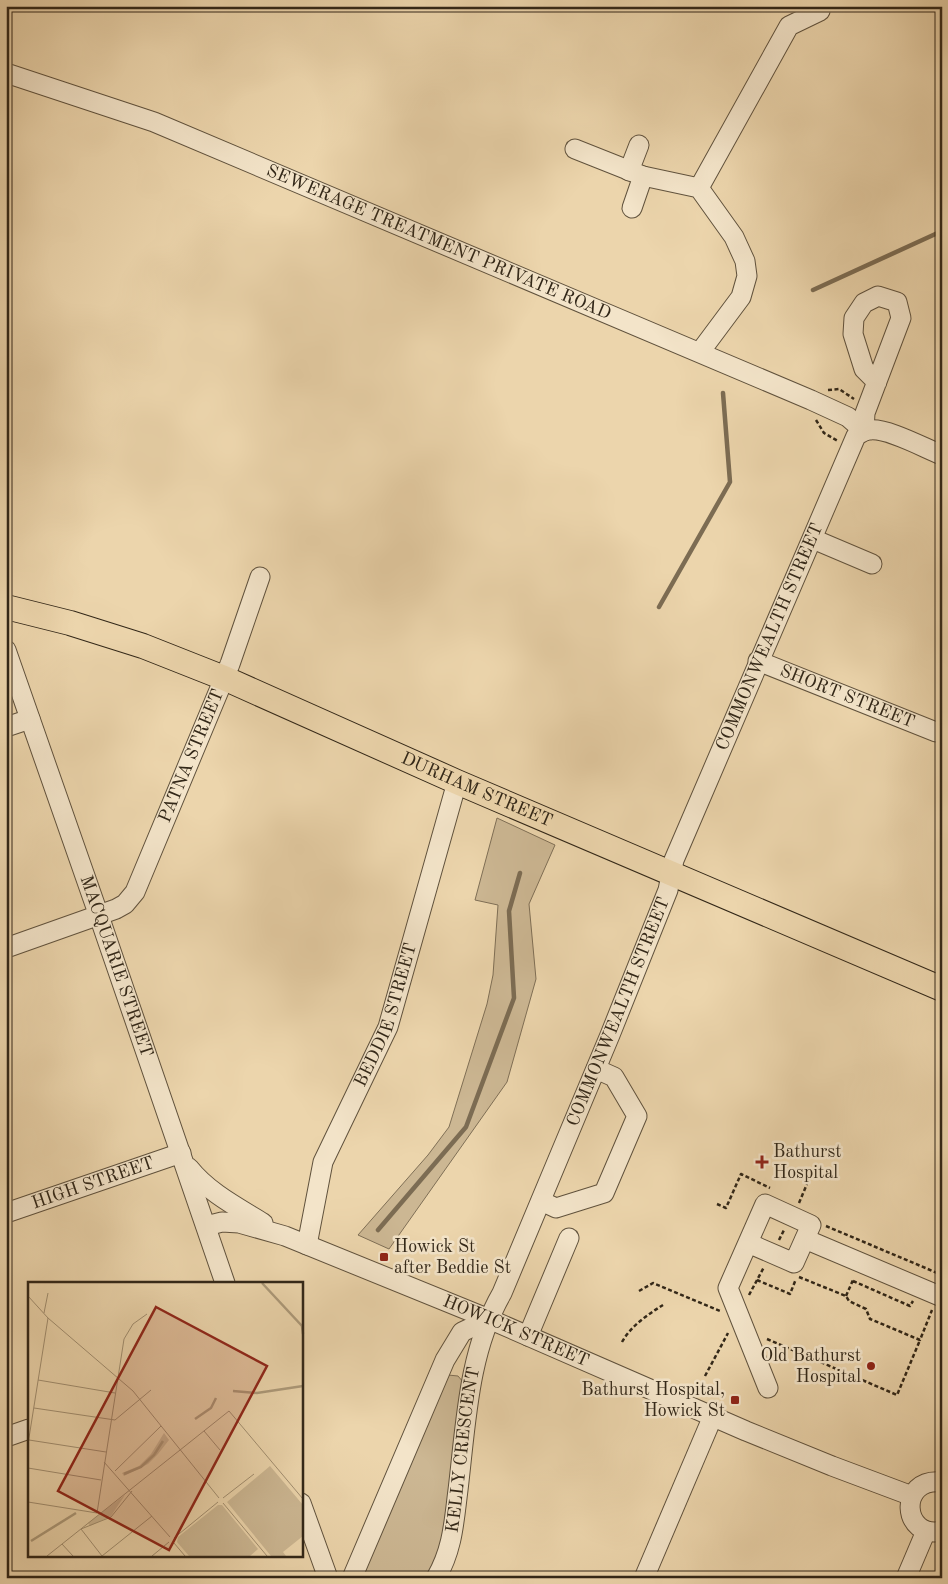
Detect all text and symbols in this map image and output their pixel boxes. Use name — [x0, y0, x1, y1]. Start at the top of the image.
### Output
street label: SEWERAGE TREATMENT PRIVATE ROAD — [264, 162, 614, 323]
street label: COMMONWEALTH STREET — [713, 521, 826, 753]
street label: SHORT STREET — [777, 662, 917, 731]
street label: PATNA STREET — [156, 687, 227, 825]
street label: DURHAM STREET — [398, 749, 555, 831]
street label: MACQUARIE STREET — [77, 873, 156, 1059]
street label: COMMONWEALTH STREET — [564, 895, 673, 1129]
street label: BEDDIE STREET — [352, 941, 420, 1090]
place label: Bathurst Hospital — [773, 1143, 842, 1182]
street label: HIGH STREET — [30, 1154, 157, 1212]
marker: Bathurst Hospital — [755, 1155, 769, 1169]
place label: Howick St after Beddie St — [394, 1238, 511, 1277]
marker: Howick St after Beddie St — [378, 1251, 390, 1263]
inset map — [28, 1282, 302, 1556]
street label: HOWICK STREET — [440, 1292, 592, 1370]
place label: Old Bathurst Hospital — [761, 1347, 861, 1386]
marker: Old Bathurst Hospital — [865, 1360, 877, 1372]
street label: KELLY CRESCENT — [443, 1365, 483, 1534]
place label: Bathurst Hospital, Howick St — [581, 1381, 725, 1420]
marker: Bathurst Hospital, Howick St — [729, 1394, 741, 1406]

